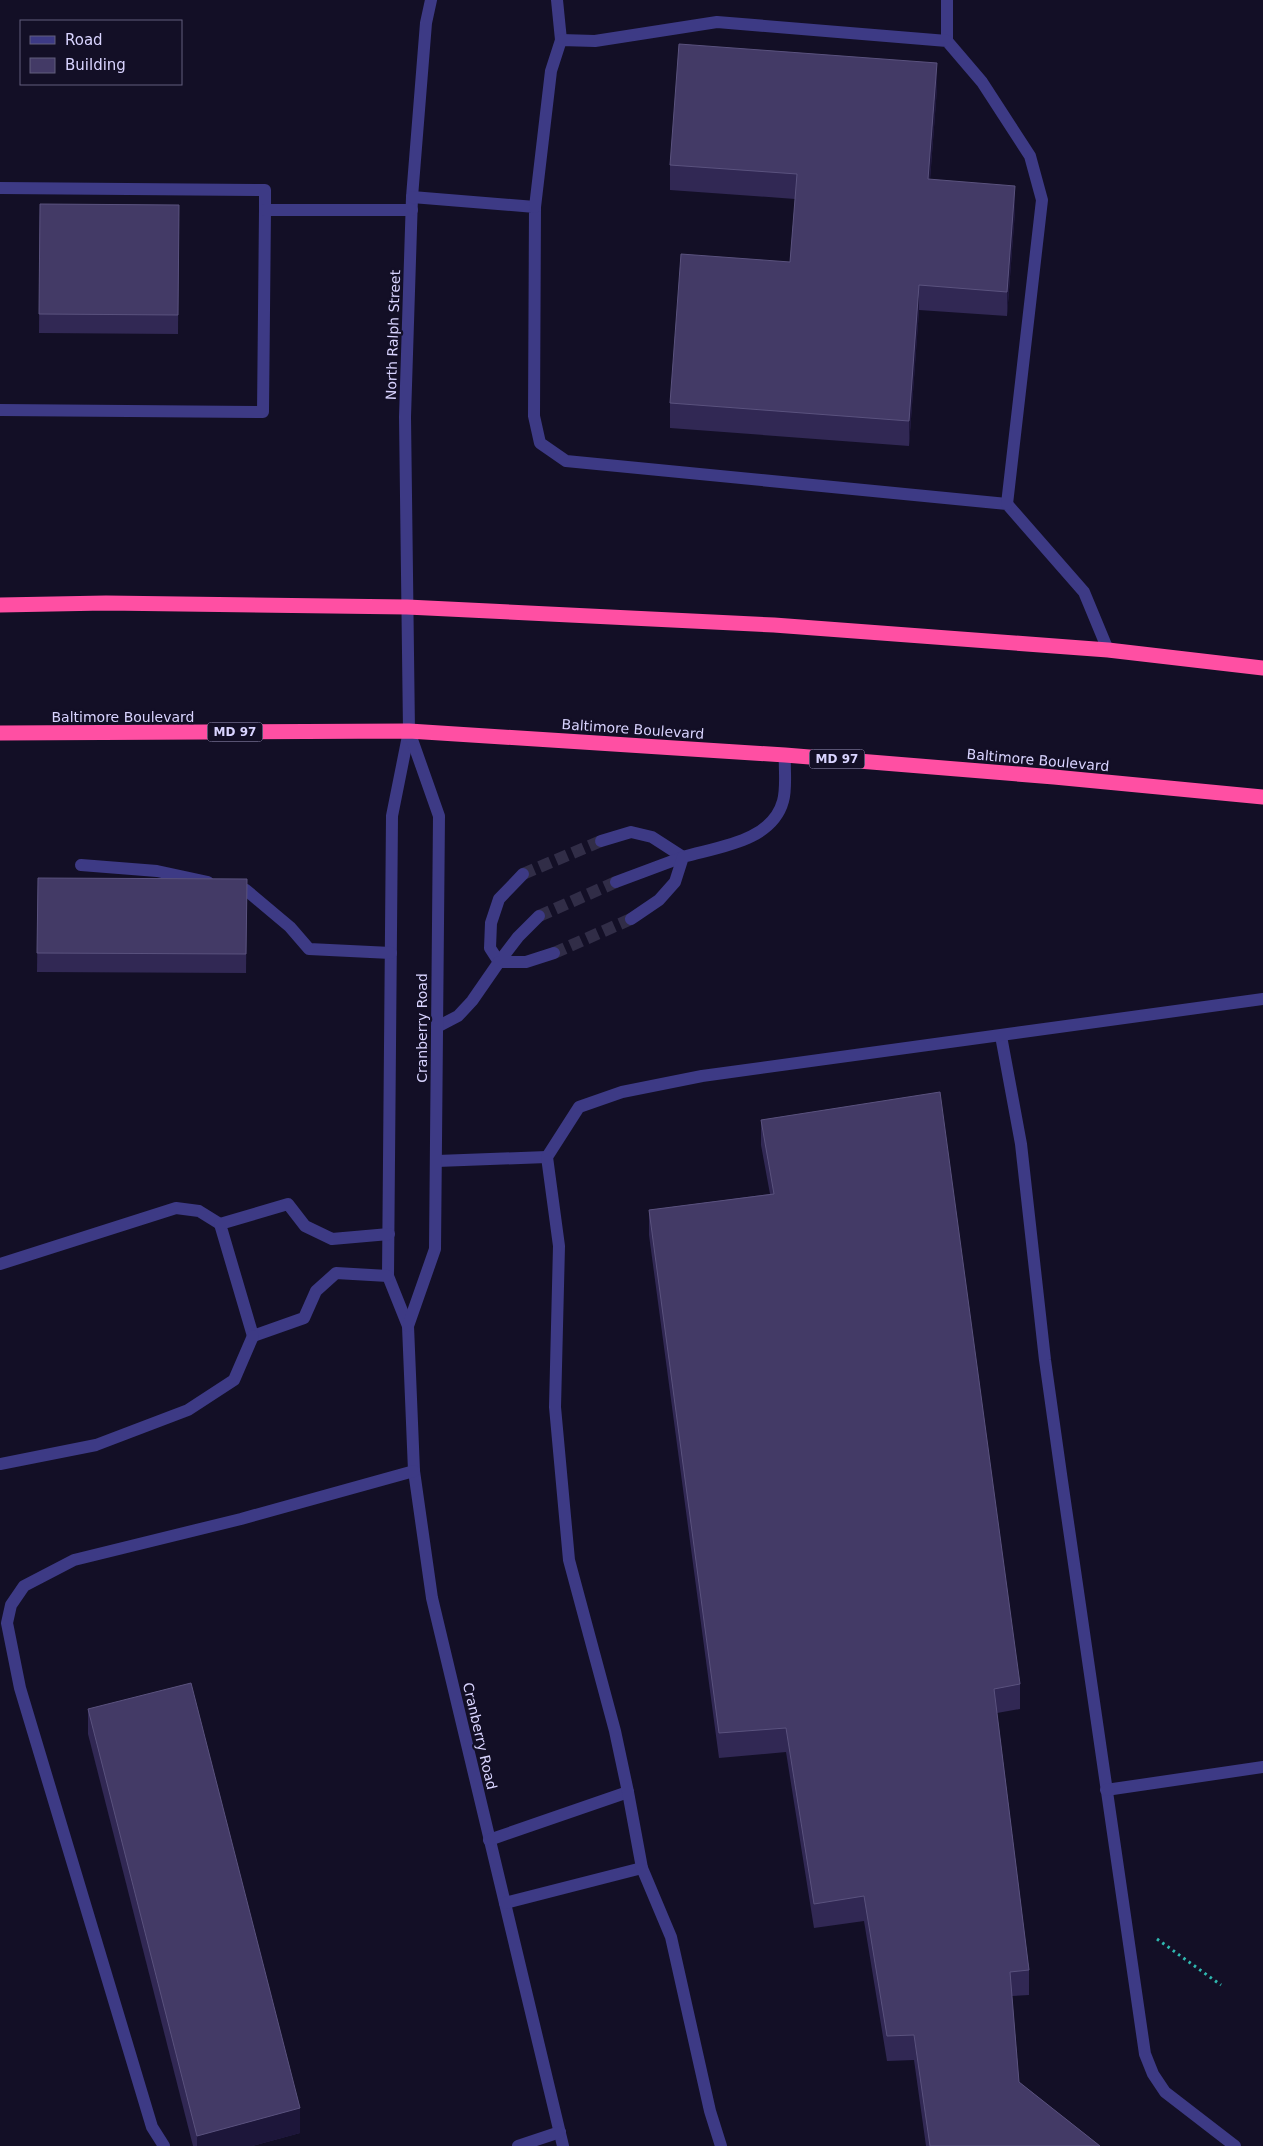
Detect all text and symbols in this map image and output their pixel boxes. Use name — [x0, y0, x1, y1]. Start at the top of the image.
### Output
legend — [20, 20, 182, 85]
text: Road — [65, 31, 103, 49]
text: Building — [65, 56, 126, 74]
street label: North Ralph Street — [383, 269, 403, 400]
street label: Baltimore Boulevard — [52, 709, 194, 725]
street label: Baltimore Boulevard — [561, 716, 705, 742]
road number: MD 97 — [208, 722, 262, 742]
street label: Baltimore Boulevard — [966, 746, 1110, 774]
road number: MD 97 — [810, 750, 864, 769]
street label: Cranberry Road — [414, 973, 430, 1083]
street label: Cranberry Road — [460, 1681, 500, 1791]

